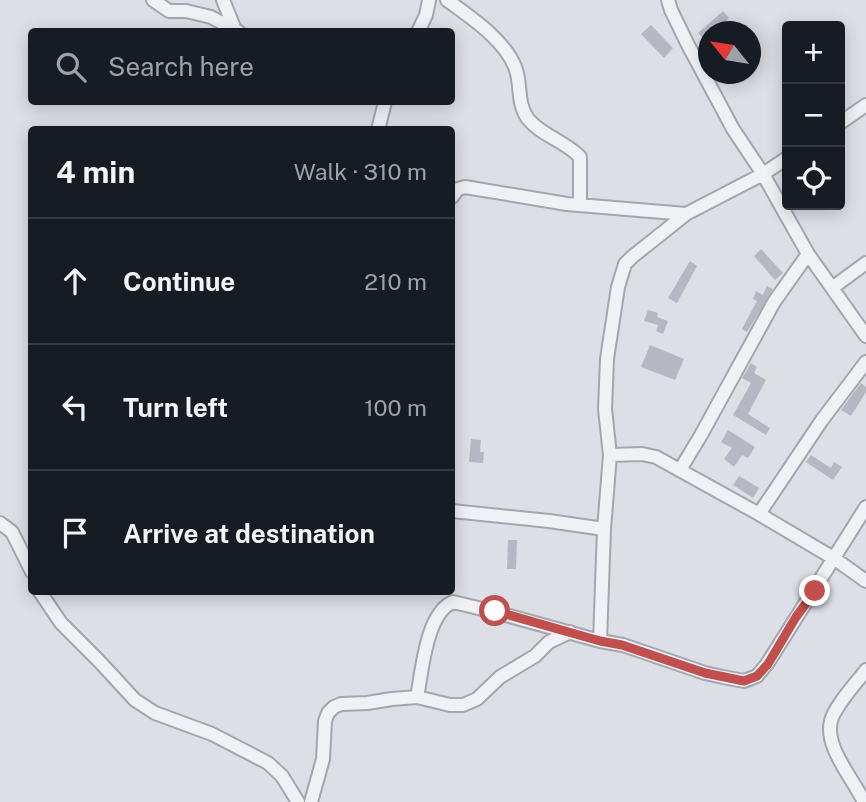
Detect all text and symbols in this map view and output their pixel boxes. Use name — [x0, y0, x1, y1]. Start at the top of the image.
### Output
north arrow — [698, 21, 761, 84]
map controls — [782, 21, 845, 210]
button: + — [782, 21, 845, 84]
search box — [28, 28, 455, 105]
icon: search — [52, 48, 90, 86]
text: Search here — [108, 51, 254, 82]
button: − — [782, 84, 845, 147]
button: locate — [782, 147, 845, 210]
text: 4 min — [56, 154, 135, 190]
text: Walk · 310 m — [294, 158, 427, 185]
icon: ahead — [56, 262, 94, 300]
text: Continue — [123, 266, 235, 297]
text: 210 m — [364, 268, 427, 295]
icon: left — [56, 388, 94, 426]
text: Turn left — [123, 392, 228, 423]
text: 100 m — [364, 394, 427, 421]
icon: arrive — [56, 514, 94, 552]
text: Arrive at destination — [123, 518, 375, 549]
route end — [799, 575, 830, 606]
route start — [479, 595, 510, 626]

